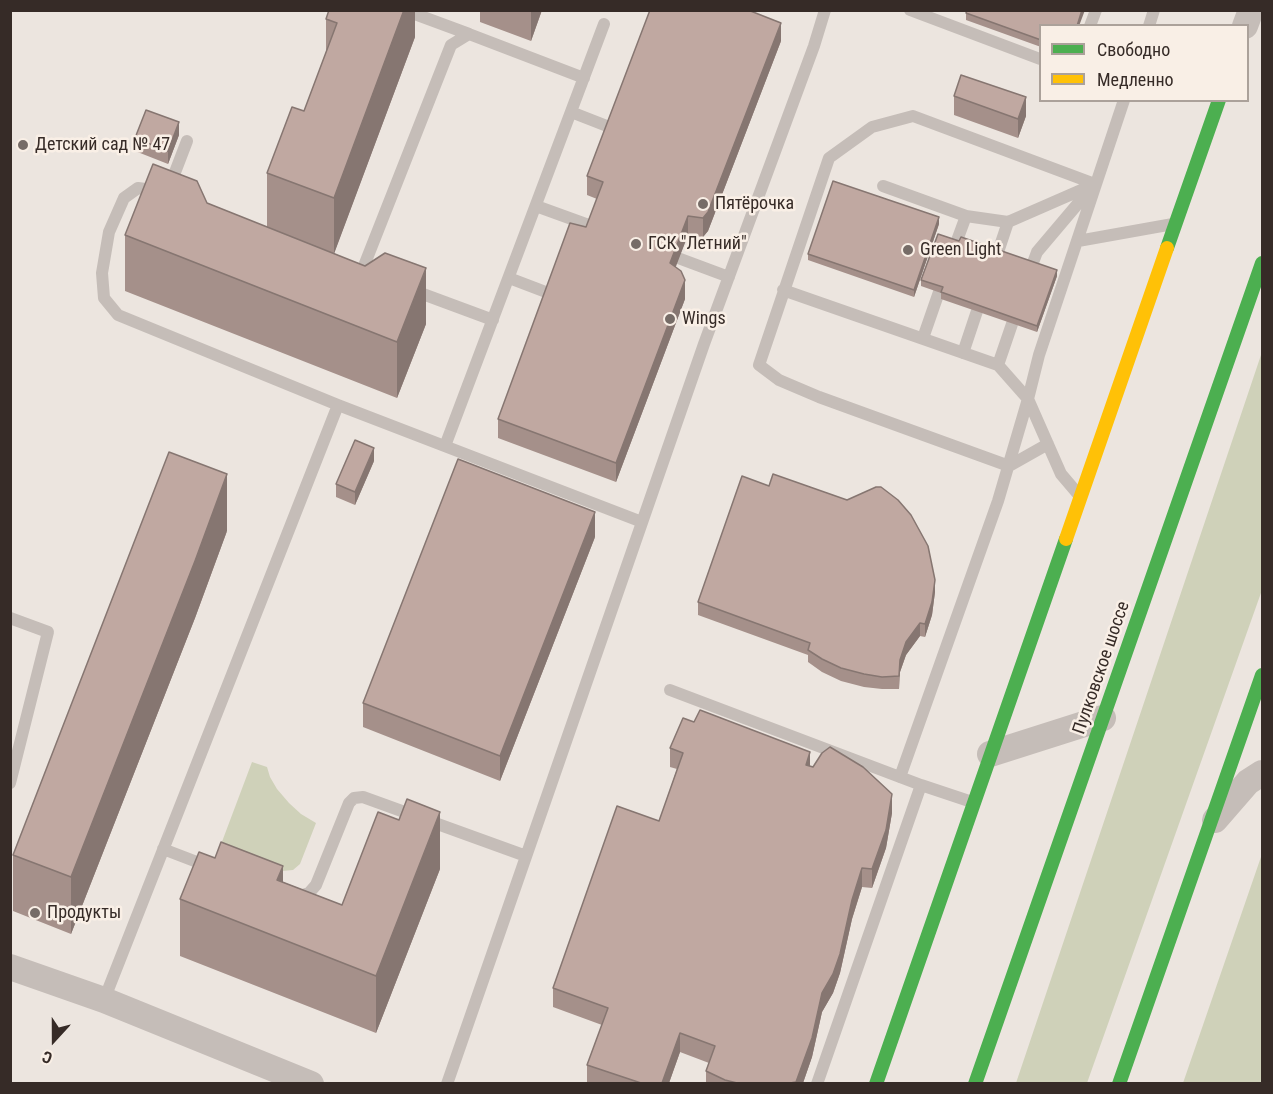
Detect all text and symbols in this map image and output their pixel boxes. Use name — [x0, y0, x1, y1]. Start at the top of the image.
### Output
legend — [1039, 24, 1249, 102]
text: Свободно — [1097, 39, 1170, 60]
text: Медленно — [1097, 69, 1174, 90]
place label: Детский сад № 47 — [35, 134, 170, 156]
marker: Детский сад № 47 — [16, 138, 30, 152]
place label: Пятёрочка — [715, 193, 794, 215]
marker: Пятёрочка — [696, 197, 710, 211]
place label: ГСК "Летний" — [648, 233, 747, 255]
marker: ГСК "Летний" — [629, 237, 643, 251]
place label: Green Light — [920, 239, 1001, 261]
marker: Green Light — [901, 243, 915, 257]
place label: Wings — [682, 308, 726, 330]
marker: Wings — [663, 312, 677, 326]
street label: Пулковское шоссе — [1069, 599, 1135, 737]
place label: Продукты — [47, 902, 121, 924]
marker: Продукты — [28, 906, 42, 920]
north arrow — [24, 1010, 84, 1070]
text: С — [40, 1047, 55, 1068]

